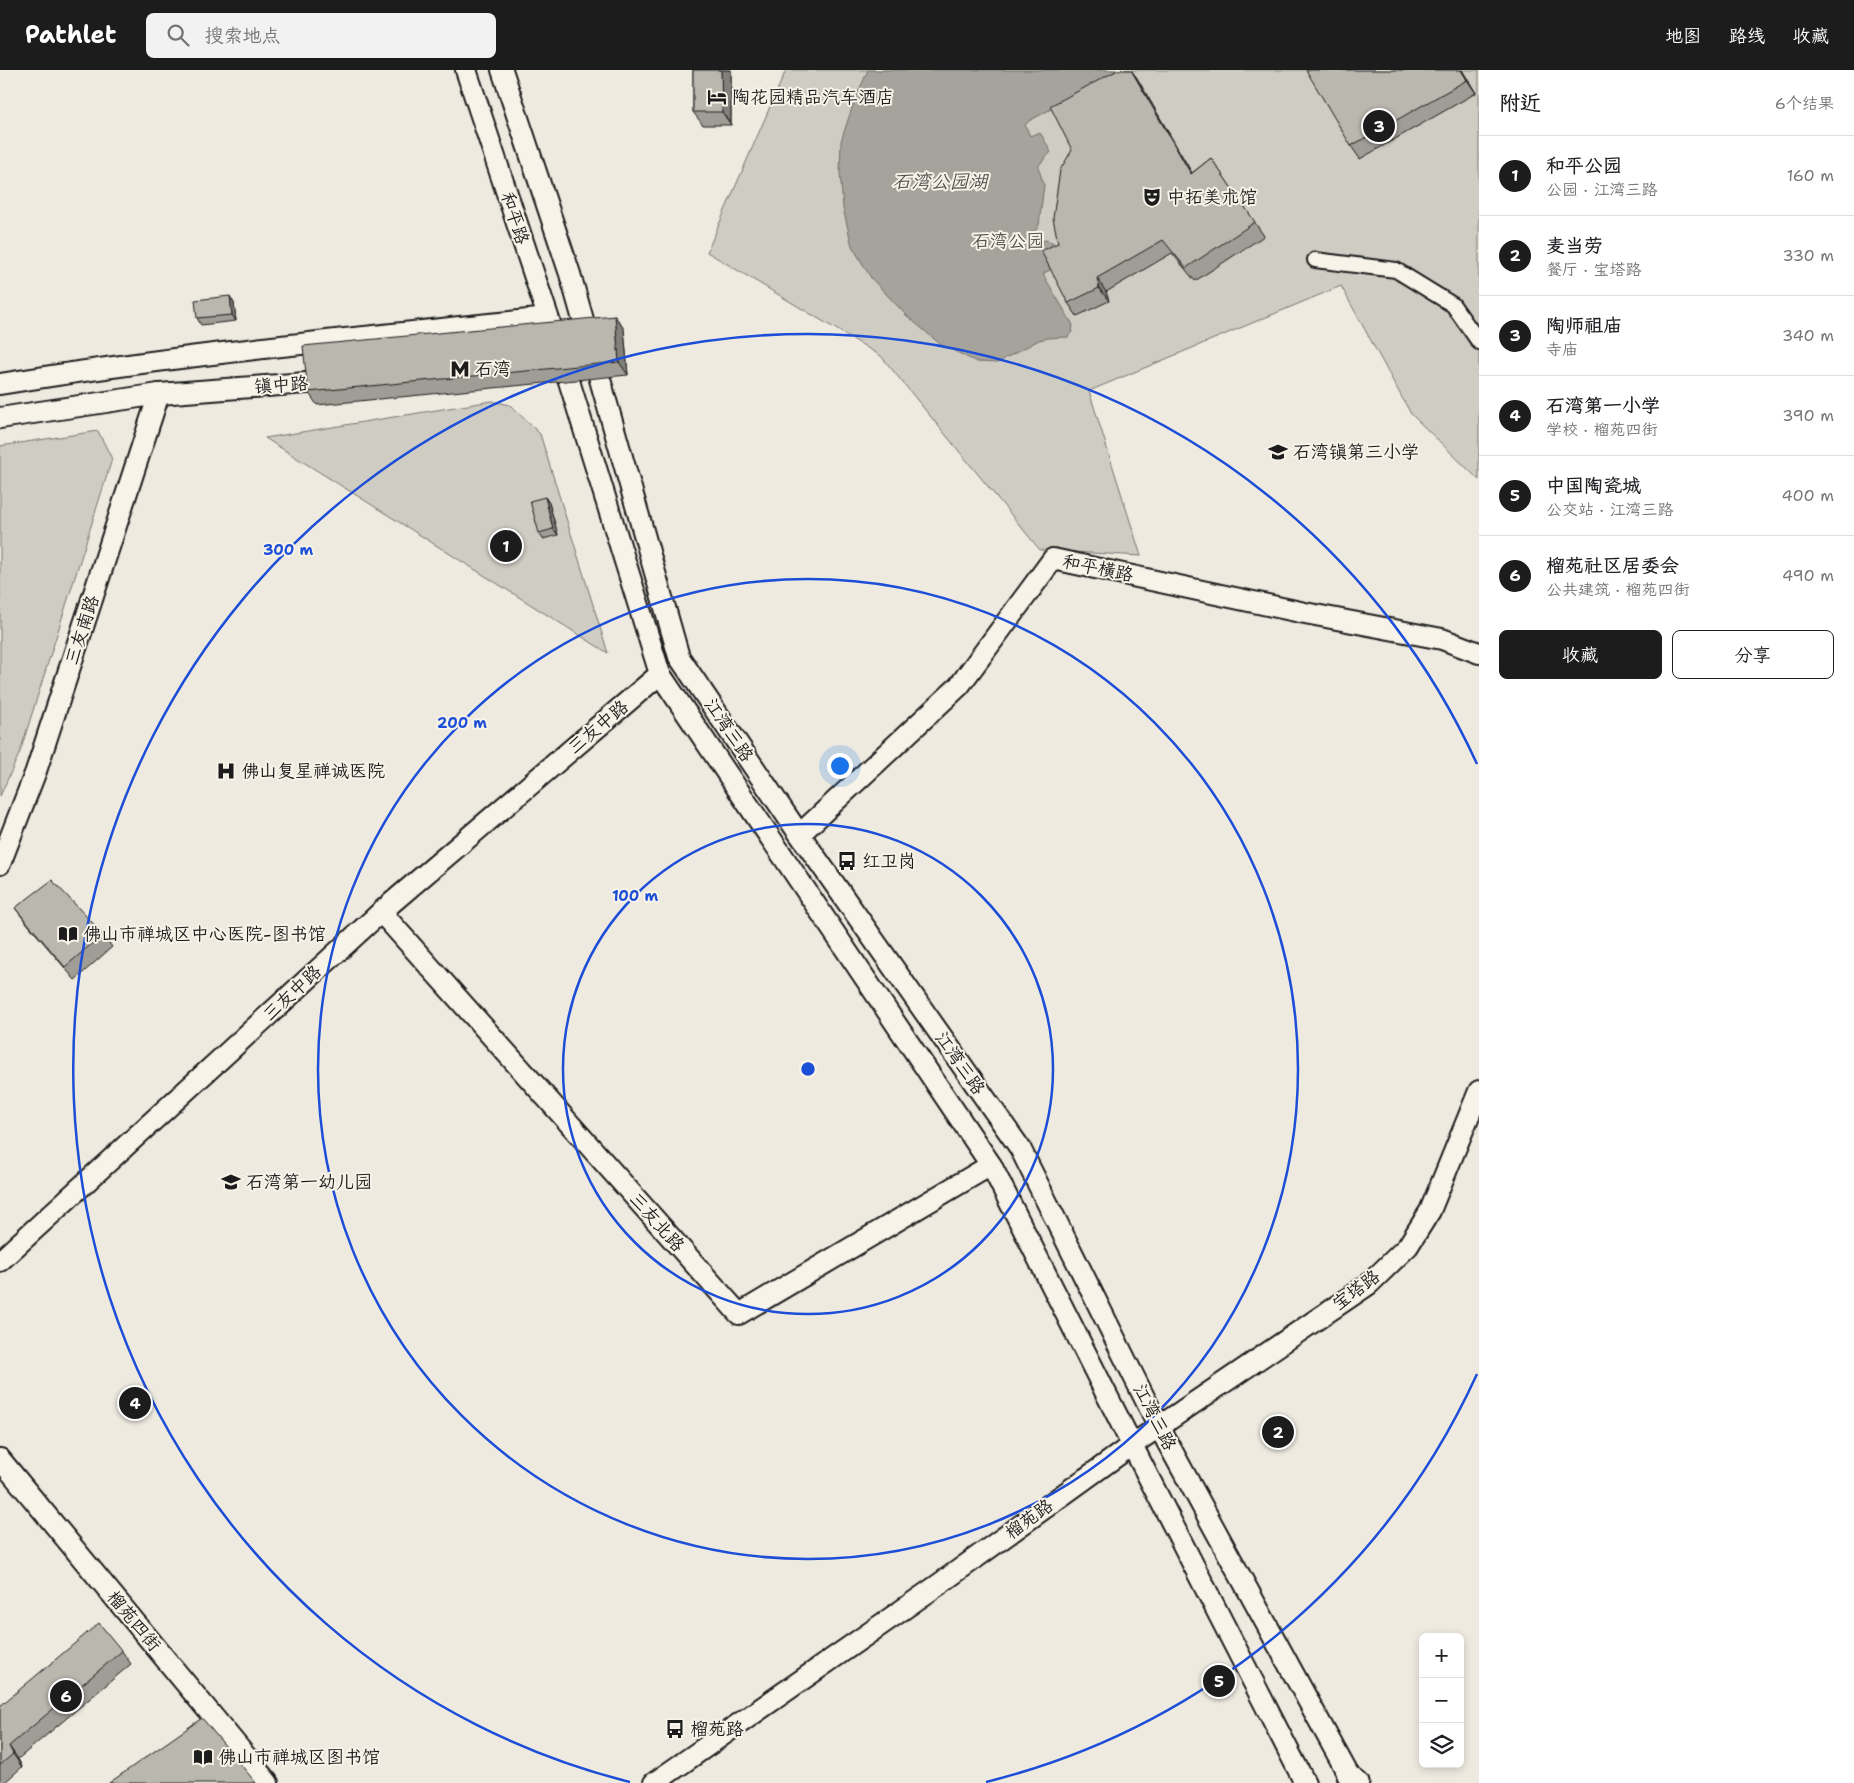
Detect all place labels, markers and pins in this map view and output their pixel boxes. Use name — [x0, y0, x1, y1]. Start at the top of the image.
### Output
place label: 陶花园精品汽车酒店 — [732, 85, 894, 109]
hotel icon: 陶花园精品汽车酒店 — [706, 86, 728, 108]
pin: 3 — [1363, 107, 1395, 145]
place label: 中拓美术馆 — [1167, 185, 1257, 209]
theatre icon: 中拓美术馆 — [1141, 186, 1163, 208]
place label: 石湾 — [475, 357, 511, 381]
metro station icon: 石湾 — [449, 358, 471, 380]
place label: 石湾镇第三小学 — [1293, 440, 1419, 464]
school or university icon: 石湾镇第三小学 — [1267, 441, 1289, 463]
pin: 1 — [490, 527, 522, 565]
place label: 佛山复星禅诚医院 — [241, 759, 385, 783]
hospital icon: 佛山复星禅诚医院 — [215, 760, 237, 782]
place label: 红卫岗 — [862, 849, 916, 873]
bus stop icon: 红卫岗 — [836, 850, 858, 872]
place label: 佛山市禅城区中心医院-图书馆 — [83, 922, 326, 946]
library icon: 佛山市禅城区中心医院-图书馆 — [57, 923, 79, 945]
centre of rings — [799, 1060, 817, 1078]
place label: 石湾第一幼儿园 — [246, 1170, 372, 1194]
school or university icon: 石湾第一幼儿园 — [220, 1171, 242, 1193]
pin: 4 — [119, 1384, 151, 1422]
pin: 2 — [1262, 1413, 1294, 1451]
pin: 5 — [1203, 1662, 1235, 1700]
pin: 6 — [50, 1677, 82, 1715]
place label: 榴苑路 — [690, 1717, 744, 1741]
bus stop icon: 榴苑路 — [664, 1718, 686, 1740]
place label: 佛山市禅城区图书馆 — [218, 1745, 380, 1769]
library icon: 佛山市禅城区图书馆 — [192, 1746, 214, 1768]

